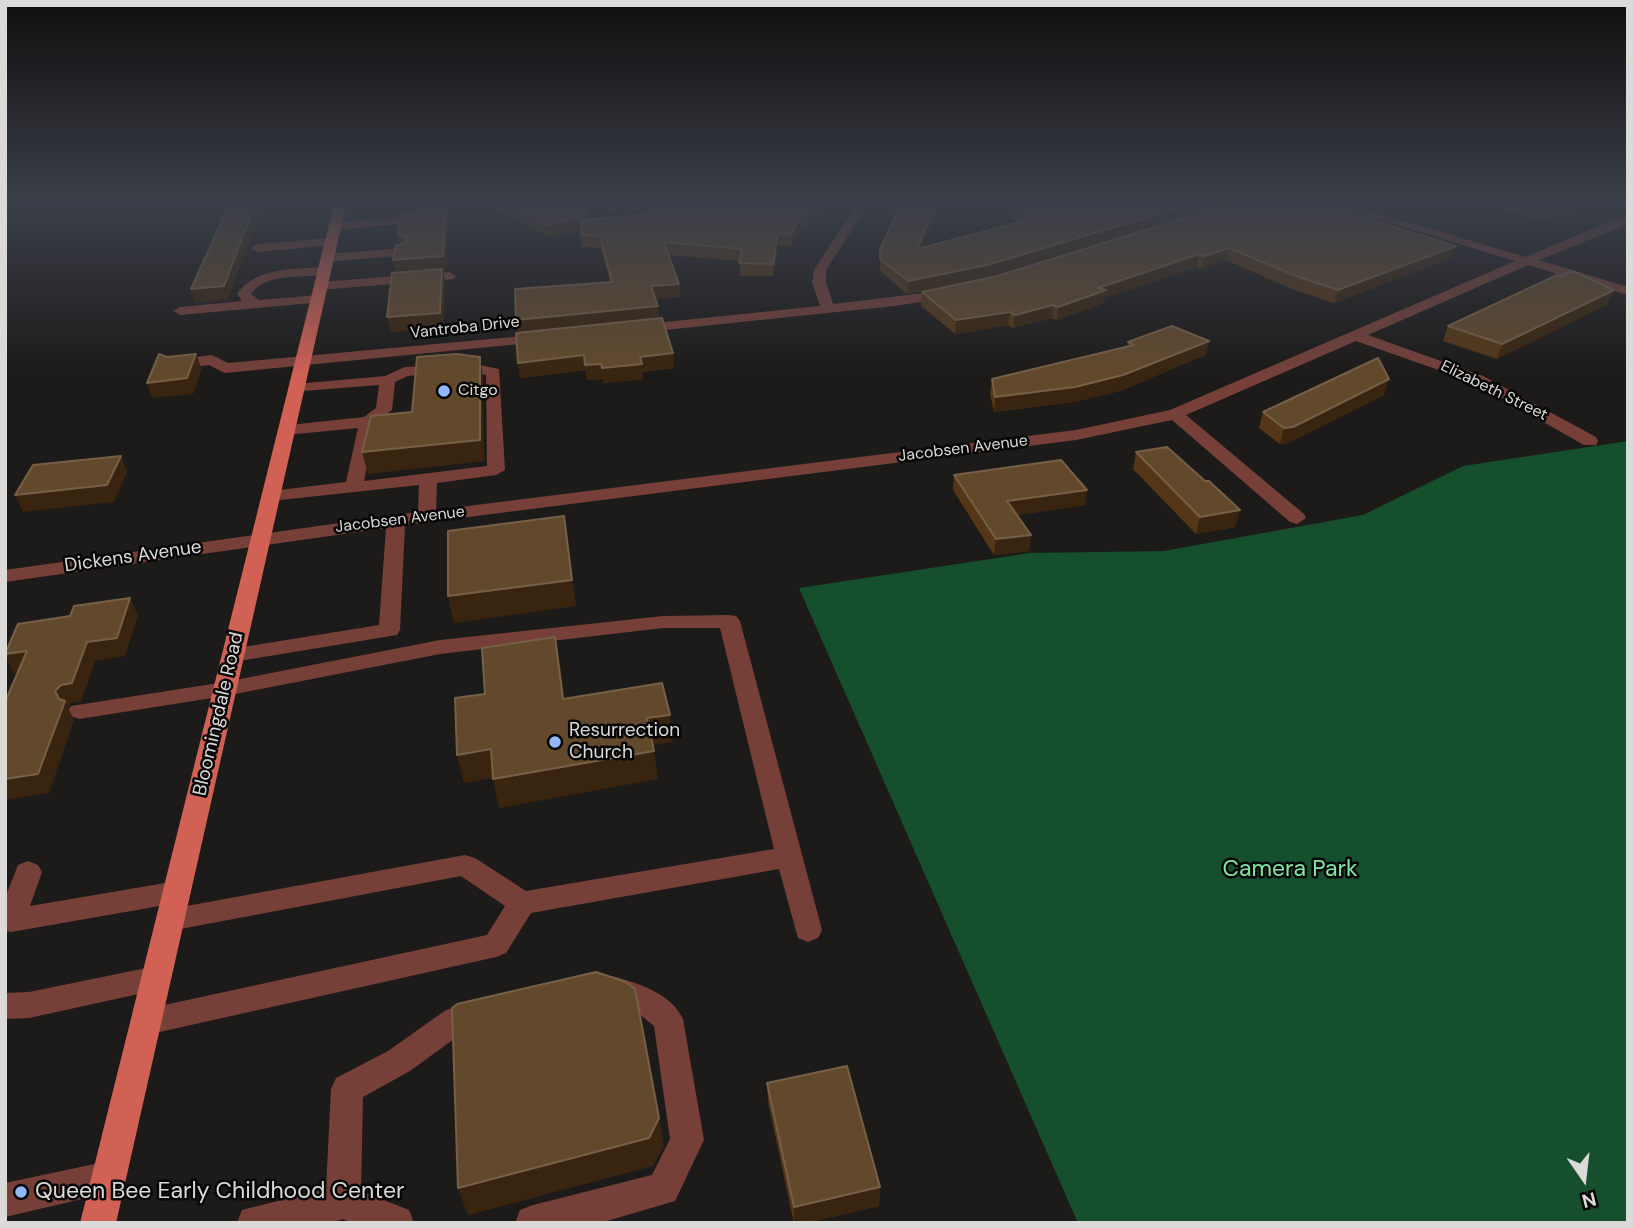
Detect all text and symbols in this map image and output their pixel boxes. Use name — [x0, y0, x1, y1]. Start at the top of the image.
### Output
street label: Vantroba Drive — [409, 313, 521, 343]
street label: Elizabeth Street — [1437, 357, 1551, 425]
place label: Citgo — [458, 381, 498, 401]
marker: Citgo — [436, 383, 452, 399]
street label: Jacobsen Avenue — [897, 432, 1029, 466]
street label: Jacobsen Avenue — [334, 503, 466, 537]
street label: Dickens Avenue — [63, 536, 203, 578]
street label: Bloomingdale Road — [189, 630, 249, 798]
place label: Resurrection Church — [569, 720, 680, 764]
marker: Resurrection Church — [547, 734, 563, 750]
park label: Camera Park — [1222, 856, 1358, 884]
north arrow — [1549, 1144, 1619, 1214]
place label: Queen Bee Early Childhood Center — [35, 1178, 404, 1206]
marker: Queen Bee Early Childhood Center — [13, 1184, 29, 1200]
text: N — [1579, 1186, 1599, 1214]

